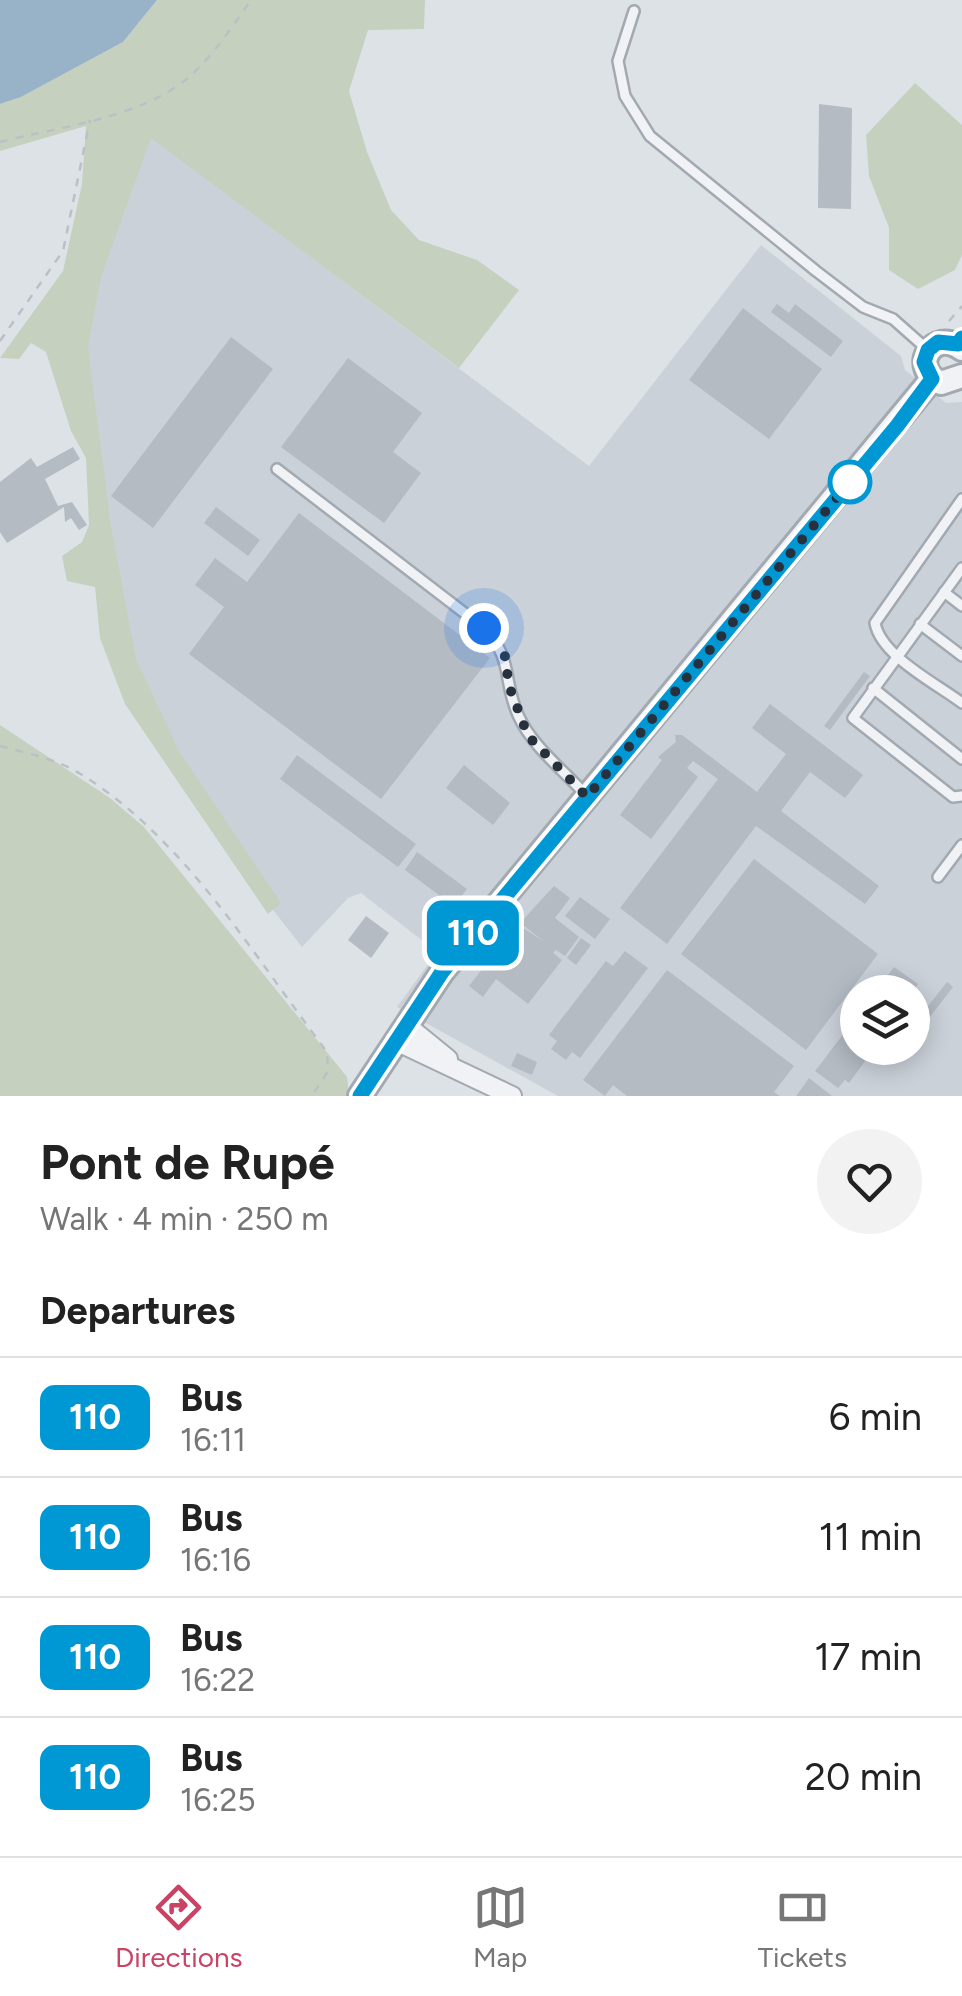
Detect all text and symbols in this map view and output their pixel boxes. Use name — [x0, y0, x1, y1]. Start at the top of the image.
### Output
unlabelled marker — [829, 461, 871, 503]
your location — [459, 603, 509, 653]
line badge: 110 — [416, 900, 530, 966]
text: 110 — [447, 912, 499, 954]
map controls — [840, 975, 930, 1065]
button: layers — [840, 975, 930, 1065]
button: heart — [817, 1129, 922, 1234]
text: Pont de Rupé — [40, 1133, 335, 1191]
text: Walk · 4 min · 250 m — [40, 1200, 328, 1238]
text: Departures — [40, 1288, 235, 1334]
text: Bus — [180, 1375, 243, 1421]
text: 6 min — [829, 1394, 922, 1440]
text: 110 — [69, 1396, 121, 1438]
text: 16:11 — [180, 1421, 246, 1459]
text: Bus — [180, 1495, 243, 1541]
text: 11 min — [819, 1514, 922, 1560]
text: 110 — [69, 1516, 121, 1558]
text: 16:16 — [180, 1541, 251, 1579]
text: Bus — [180, 1615, 243, 1661]
text: 17 min — [814, 1634, 922, 1680]
text: 110 — [69, 1636, 121, 1678]
text: 16:22 — [180, 1661, 255, 1699]
text: Bus — [180, 1735, 243, 1781]
text: 20 min — [805, 1754, 922, 1800]
text: 110 — [69, 1756, 121, 1798]
text: 16:25 — [180, 1781, 256, 1819]
tab: Directions — [115, 1880, 243, 1974]
tab: Map — [473, 1880, 528, 1974]
tab: Tickets — [758, 1880, 847, 1974]

